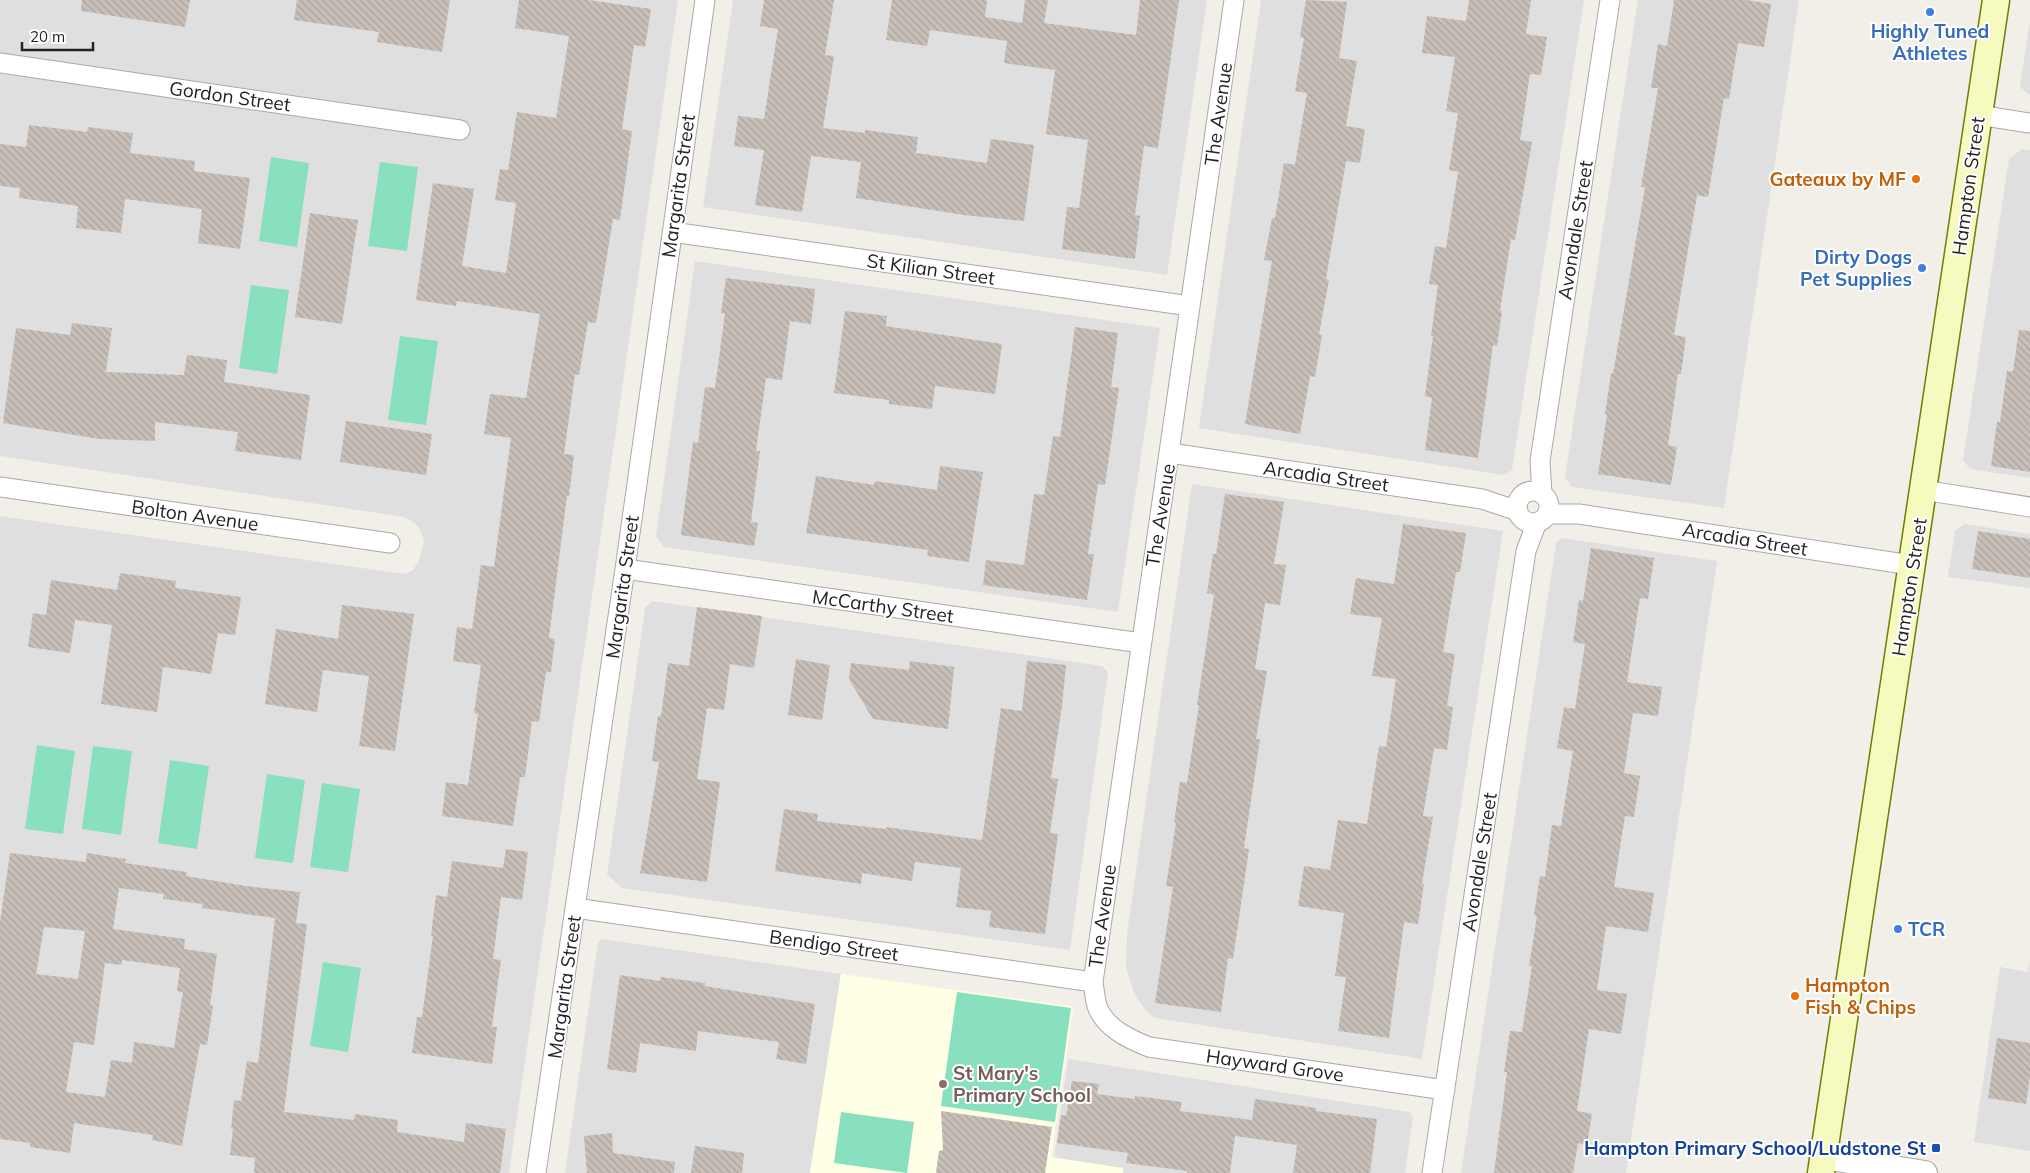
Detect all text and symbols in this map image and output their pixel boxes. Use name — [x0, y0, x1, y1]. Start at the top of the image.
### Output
marker: Highly Tuned Athletes — [1924, 6, 1936, 18]
place label: Highly Tuned Athletes — [1871, 19, 1989, 65]
scale bar — [22, 20, 94, 52]
text: 20 m — [30, 27, 65, 46]
street label: The Avenue — [1199, 61, 1237, 167]
street label: Gordon Street — [168, 76, 293, 116]
street label: Margarita Street — [656, 113, 700, 259]
street label: Hampton Street — [1946, 115, 1990, 257]
street label: Avondale Street — [1552, 158, 1598, 301]
place label: Gateaux by MF — [1769, 167, 1906, 191]
marker: Gateaux by MF — [1910, 173, 1922, 185]
place label: Dirty Dogs Pet Supplies — [1800, 245, 1912, 291]
street label: St Kilian Street — [865, 248, 997, 290]
marker: Dirty Dogs Pet Supplies — [1916, 262, 1928, 274]
street label: Arcadia Street — [1262, 455, 1391, 497]
street label: The Avenue — [1140, 462, 1180, 568]
street label: Bolton Avenue — [130, 494, 260, 536]
street label: Margarita Street — [600, 514, 644, 660]
street label: Hampton Street — [1886, 516, 1932, 658]
street label: Arcadia Street — [1681, 517, 1810, 561]
street label: McCarthy Street — [811, 584, 956, 628]
street label: Avondale Street — [1456, 790, 1502, 933]
street label: The Avenue — [1083, 863, 1121, 969]
street label: Margarita Street — [542, 914, 586, 1060]
place label: TCR — [1908, 917, 1945, 941]
marker: TCR — [1892, 923, 1904, 935]
street label: Bendigo Street — [768, 924, 900, 966]
place label: Hampton Fish & Chips — [1805, 973, 1916, 1019]
marker: Hampton Fish & Chips — [1789, 990, 1801, 1002]
street label: Hayward Grove — [1205, 1043, 1345, 1087]
place label: St Mary's Primary School — [953, 1061, 1091, 1107]
marker: St Mary's Primary School — [937, 1078, 949, 1090]
place label: Hampton Primary School/Ludstone St — [1584, 1136, 1926, 1160]
marker: Hampton Primary School/Ludstone St — [1930, 1142, 1942, 1154]

